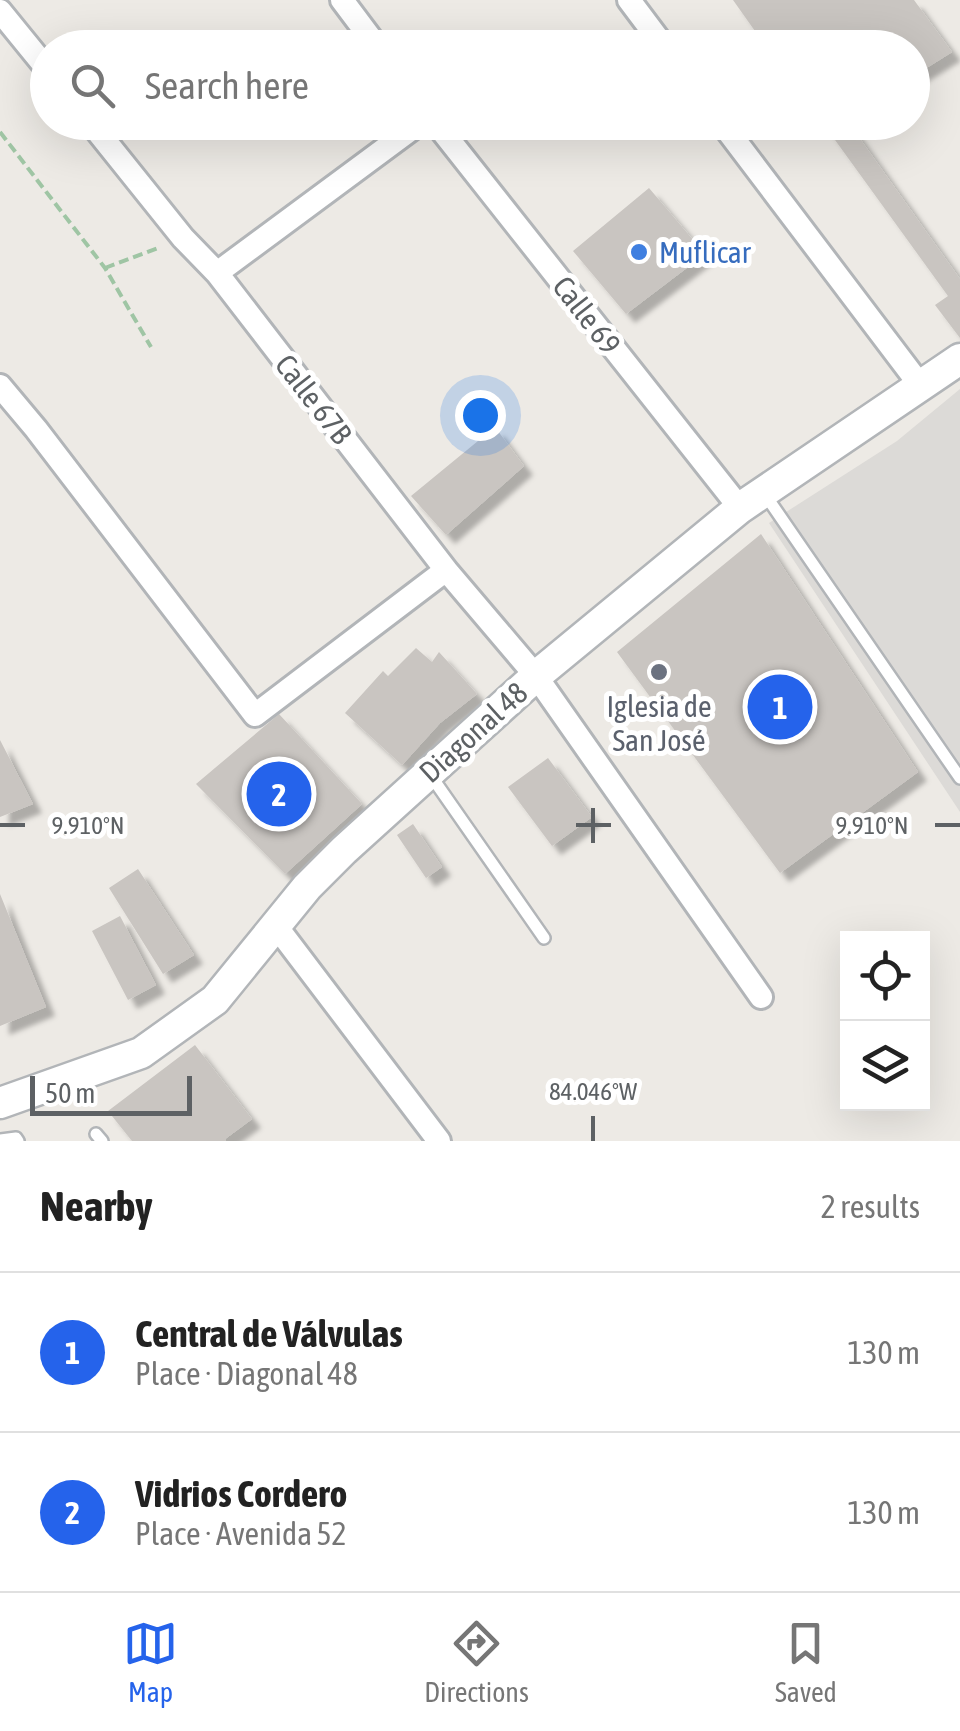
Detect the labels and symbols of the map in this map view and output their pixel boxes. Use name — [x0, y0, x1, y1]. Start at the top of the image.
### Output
place label: Muflicar — [659, 235, 752, 269]
marker: Muflicar — [628, 241, 650, 263]
street label: Calle 69 — [546, 269, 628, 361]
street label: Calle 67B — [269, 348, 359, 450]
your location — [455, 390, 506, 441]
marker: Iglesia de San José — [648, 661, 670, 683]
pin: 1 — [748, 670, 812, 744]
street label: Diagonal 48 — [412, 675, 534, 789]
place label: Iglesia de San José — [606, 689, 712, 757]
pin: 2 — [246, 756, 312, 832]
text: 9.910°N — [51, 811, 125, 839]
text: 9.910°N — [835, 811, 909, 839]
scale bar — [30, 1071, 192, 1116]
text: 84.046°W — [549, 1077, 638, 1105]

